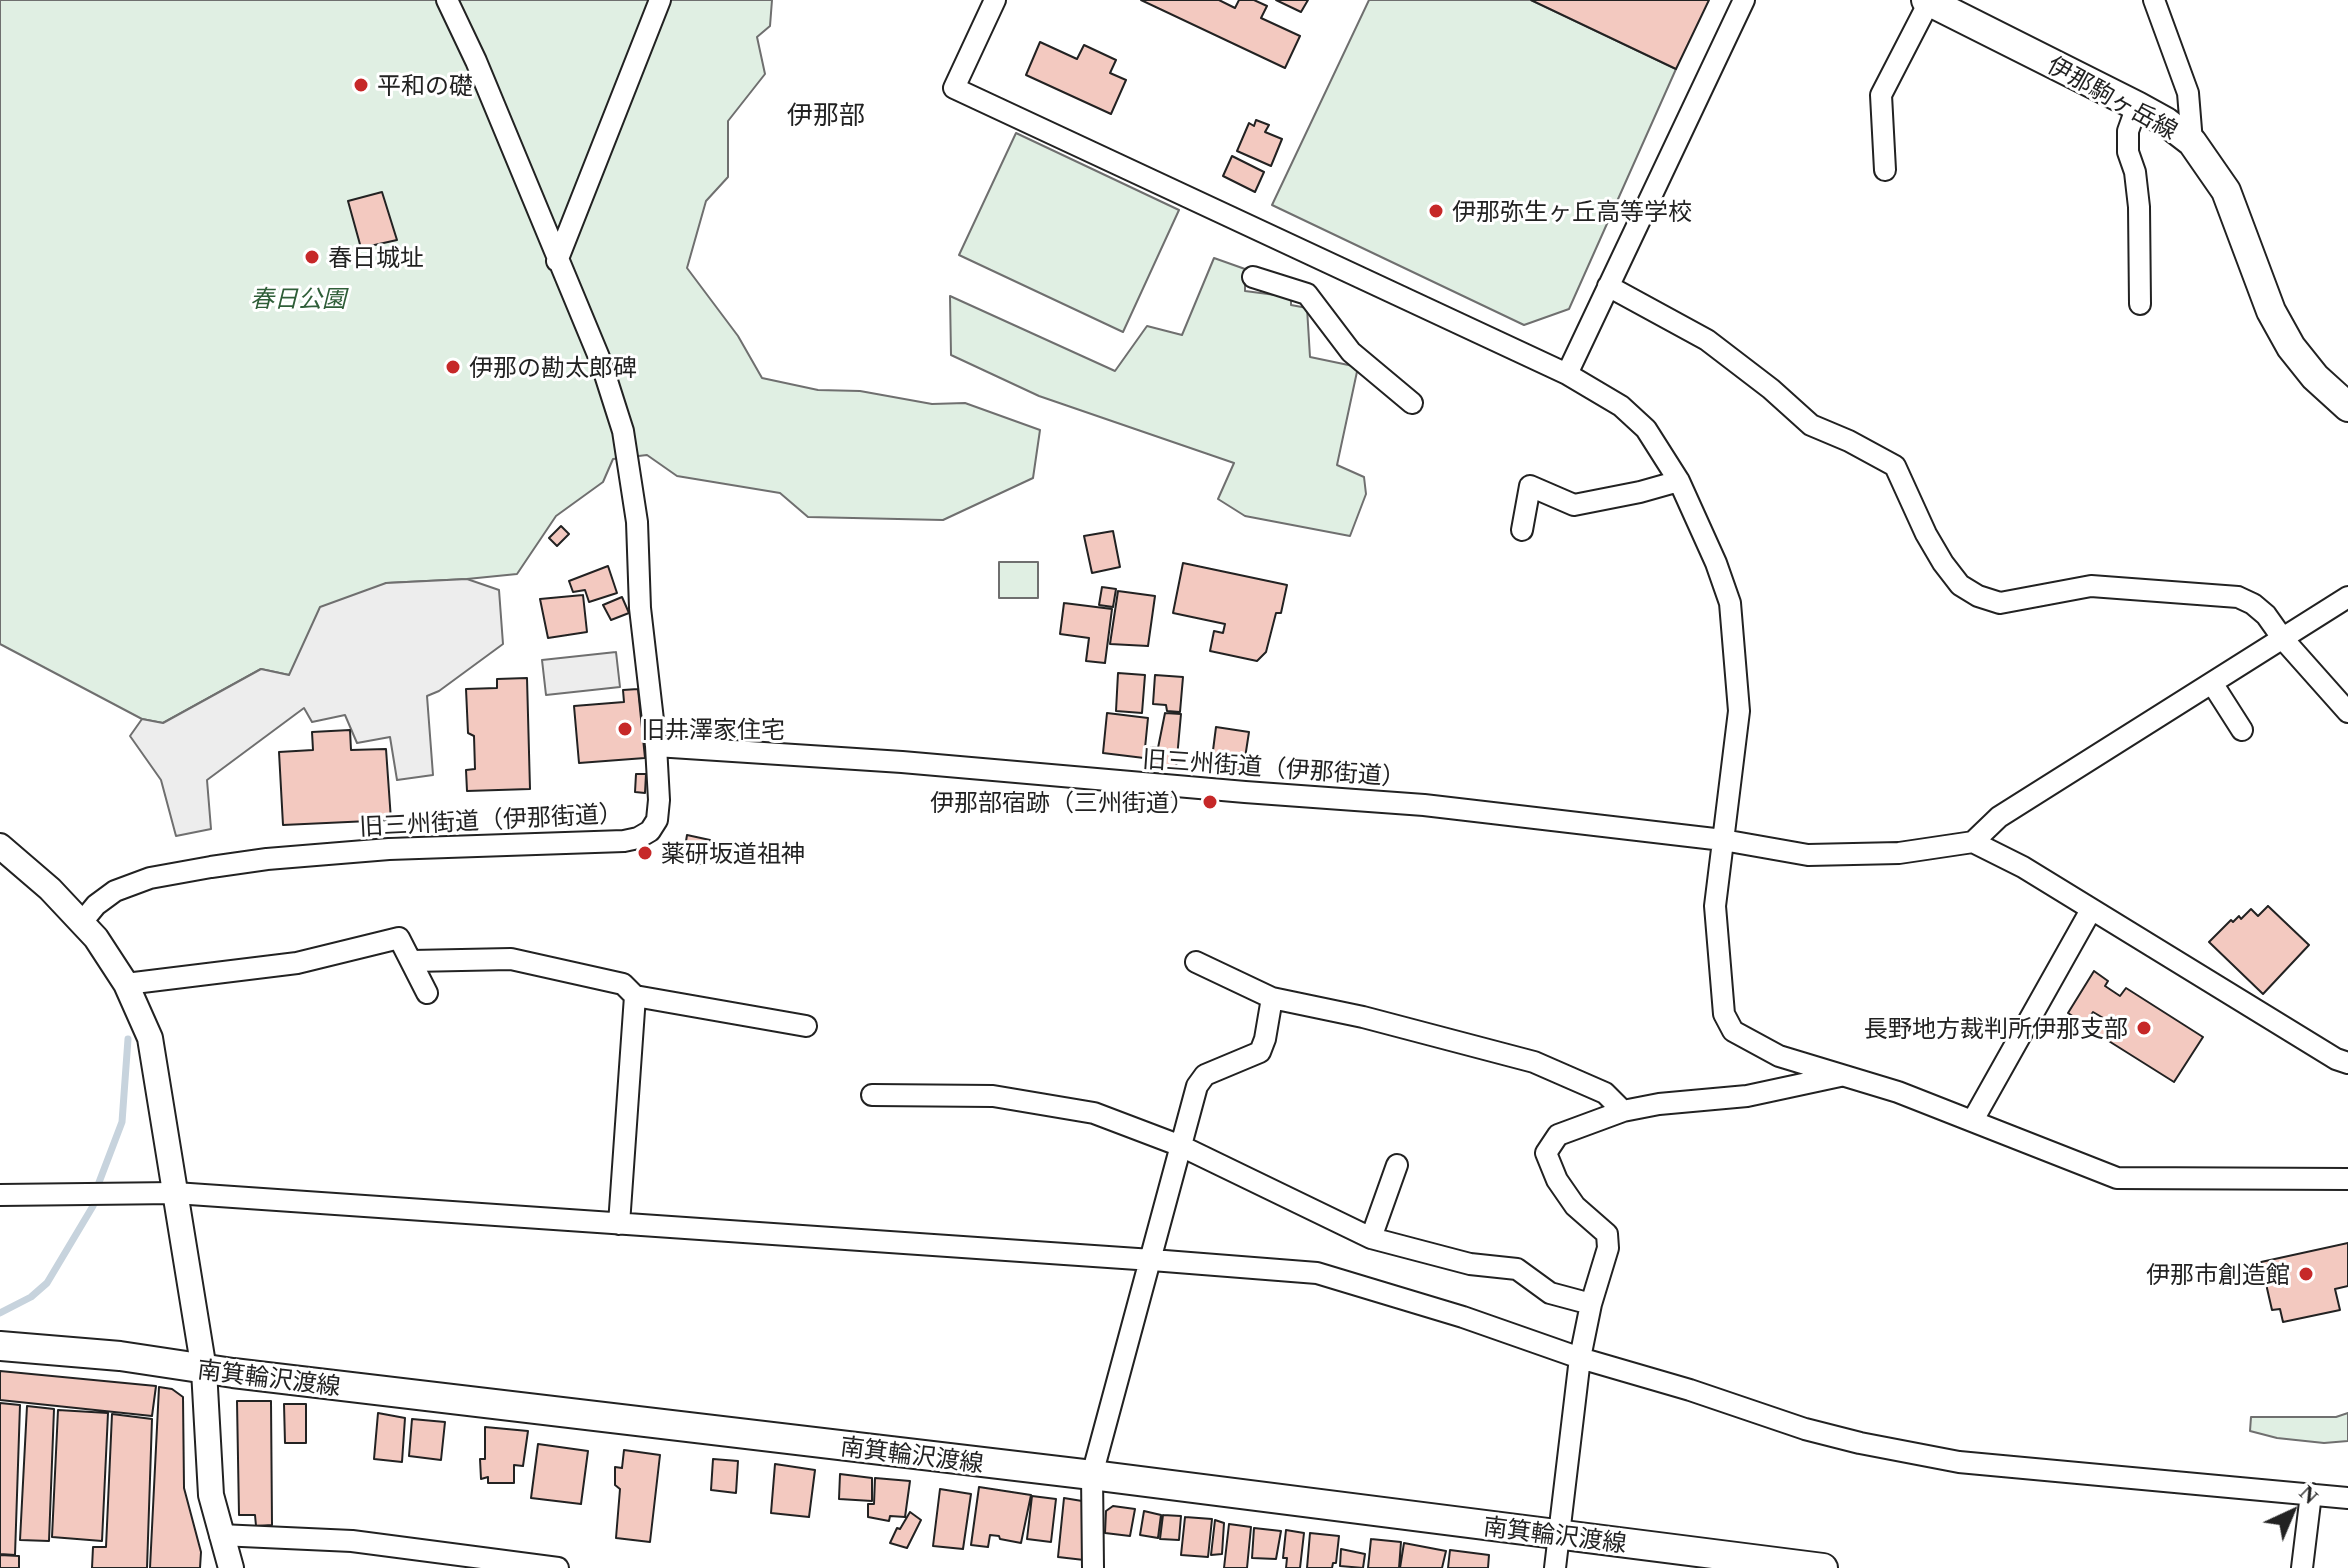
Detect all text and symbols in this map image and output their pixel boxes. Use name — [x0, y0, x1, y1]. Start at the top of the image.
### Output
street label: 伊那駒ヶ岳線 — [2043, 49, 2183, 145]
place label: 平和の礎 — [377, 71, 473, 99]
marker: 平和の礎 — [352, 76, 370, 94]
district label: 伊那部 — [787, 98, 865, 130]
place label: 伊那弥生ヶ丘高等学校 — [1452, 197, 1692, 225]
marker: 伊那弥生ヶ丘高等学校 — [1427, 202, 1445, 220]
place label: 春日城址 — [328, 243, 424, 271]
marker: 春日城址 — [303, 248, 321, 266]
park label: 春日公園 — [250, 284, 346, 312]
place label: 伊那の勘太郎碑 — [469, 353, 637, 381]
marker: 伊那の勘太郎碑 — [444, 358, 462, 376]
place label: 旧井澤家住宅 — [641, 715, 785, 743]
marker: 旧井澤家住宅 — [616, 720, 634, 738]
street label: 旧三州街道（伊那街道） — [1141, 743, 1407, 791]
place label: 伊那部宿跡（三州街道） — [930, 788, 1194, 816]
marker: 伊那部宿跡（三州街道） — [1201, 793, 1219, 811]
street label: 旧三州街道（伊那街道） — [358, 798, 624, 840]
place label: 薬研坂道祖神 — [661, 839, 805, 867]
marker: 薬研坂道祖神 — [636, 844, 654, 862]
place label: 長野地方裁判所伊那支部 — [1864, 1014, 2128, 1042]
marker: 長野地方裁判所伊那支部 — [2135, 1019, 2153, 1037]
place label: 伊那市創造館 — [2146, 1260, 2290, 1288]
marker: 伊那市創造館 — [2297, 1265, 2315, 1283]
street label: 南箕輪沢渡線 — [196, 1354, 342, 1400]
street label: 南箕輪沢渡線 — [839, 1431, 985, 1477]
north arrow — [2252, 1472, 2332, 1552]
text: N — [2295, 1480, 2323, 1509]
street label: 南箕輪沢渡線 — [1482, 1511, 1628, 1557]

